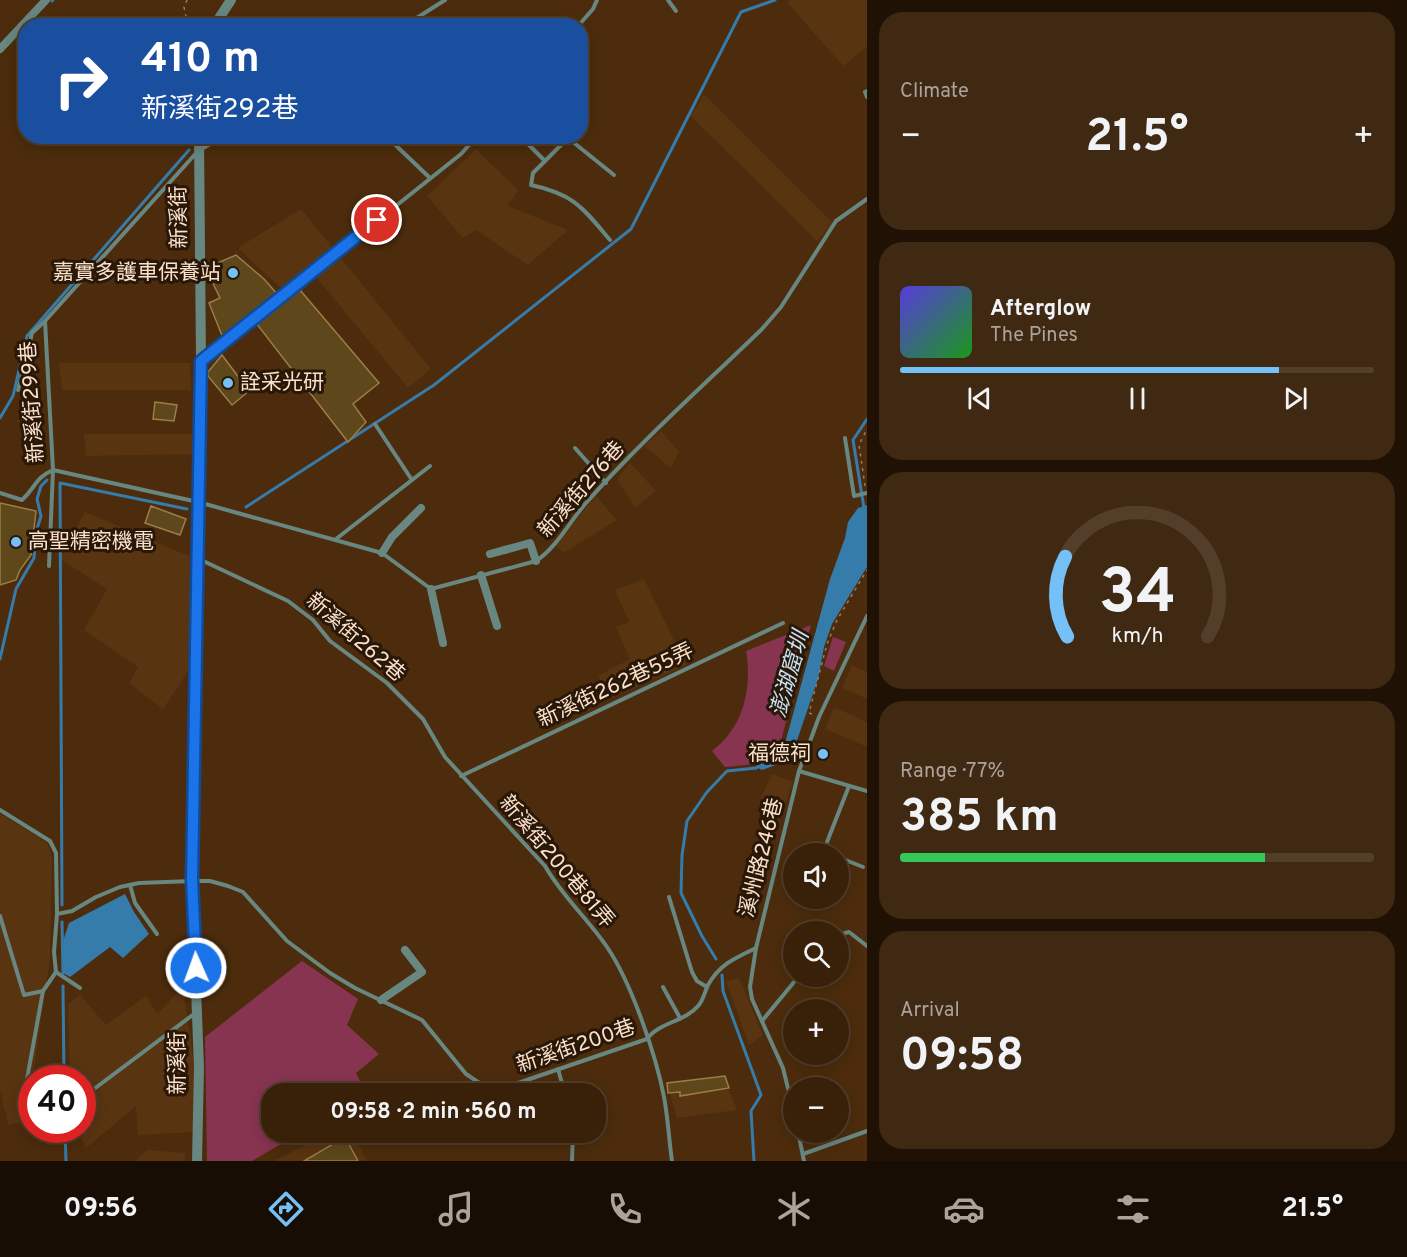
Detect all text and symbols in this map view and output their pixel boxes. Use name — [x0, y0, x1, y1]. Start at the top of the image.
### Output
text: 410 m — [141, 34, 260, 87]
icon: right — [42, 42, 120, 120]
text: Climate — [900, 79, 969, 105]
text: 新溪街292巷 — [141, 93, 298, 127]
text: 21.5° — [1086, 110, 1188, 167]
text: − — [900, 117, 921, 159]
text: + — [1353, 117, 1374, 159]
street label: 新溪街 — [166, 185, 194, 249]
pin — [351, 194, 402, 245]
icon: arrive — [360, 203, 393, 236]
place label: 嘉實多護車保養站 — [53, 260, 221, 287]
marker: 嘉實多護車保養站 — [226, 266, 240, 280]
text: Afterglow — [990, 296, 1091, 323]
text: The Pines — [990, 323, 1078, 349]
street label: 新溪街299巷 — [15, 340, 51, 464]
place label: 詮采光研 — [240, 370, 324, 397]
marker: 詮采光研 — [221, 376, 235, 390]
icon: previous — [963, 382, 996, 415]
icon: pause — [1121, 382, 1154, 415]
icon: next — [1279, 382, 1312, 415]
street label: 新溪街276巷 — [533, 436, 631, 544]
place label: 高聖精密機電 — [28, 529, 154, 556]
marker: 高聖精密機電 — [9, 535, 23, 549]
text: 34 — [1098, 557, 1176, 636]
street label: 新溪街262巷 — [300, 588, 410, 688]
text: km/h — [1111, 624, 1163, 651]
water label: 澎湖窟圳 — [766, 626, 817, 721]
street label: 新溪街262巷55弄 — [534, 638, 698, 734]
place label: 福德祠 — [748, 741, 811, 768]
marker: 福德祠 — [816, 747, 830, 761]
text: Range · 77% — [900, 759, 1005, 785]
street label: 新溪街200巷81弄 — [493, 790, 619, 934]
text: 385 km — [900, 790, 1059, 847]
street label: 溪州路246巷 — [734, 795, 790, 921]
map controls — [783, 843, 849, 1143]
button: sound — [783, 843, 849, 909]
button: search — [783, 921, 849, 987]
position arrow — [164, 936, 228, 1000]
text: Arrival — [900, 998, 960, 1024]
button: + — [783, 999, 849, 1065]
street label: 新溪街200巷 — [513, 1014, 639, 1080]
text: 09:58 — [900, 1029, 1024, 1086]
street label: 新溪街 — [165, 1032, 192, 1095]
speed limit sign: 40 — [18, 1065, 96, 1143]
button: − — [783, 1077, 849, 1143]
text: 09:58 · 2 min · 560 m — [330, 1099, 537, 1126]
icon: directions — [265, 1188, 307, 1230]
icon: music — [435, 1188, 477, 1230]
icon: phone — [604, 1188, 646, 1230]
icon: climate — [773, 1188, 815, 1230]
icon: car — [943, 1188, 985, 1230]
icon: filters — [1112, 1188, 1154, 1230]
text: 09:56 — [64, 1192, 138, 1226]
text: 21.5° — [1282, 1192, 1343, 1226]

